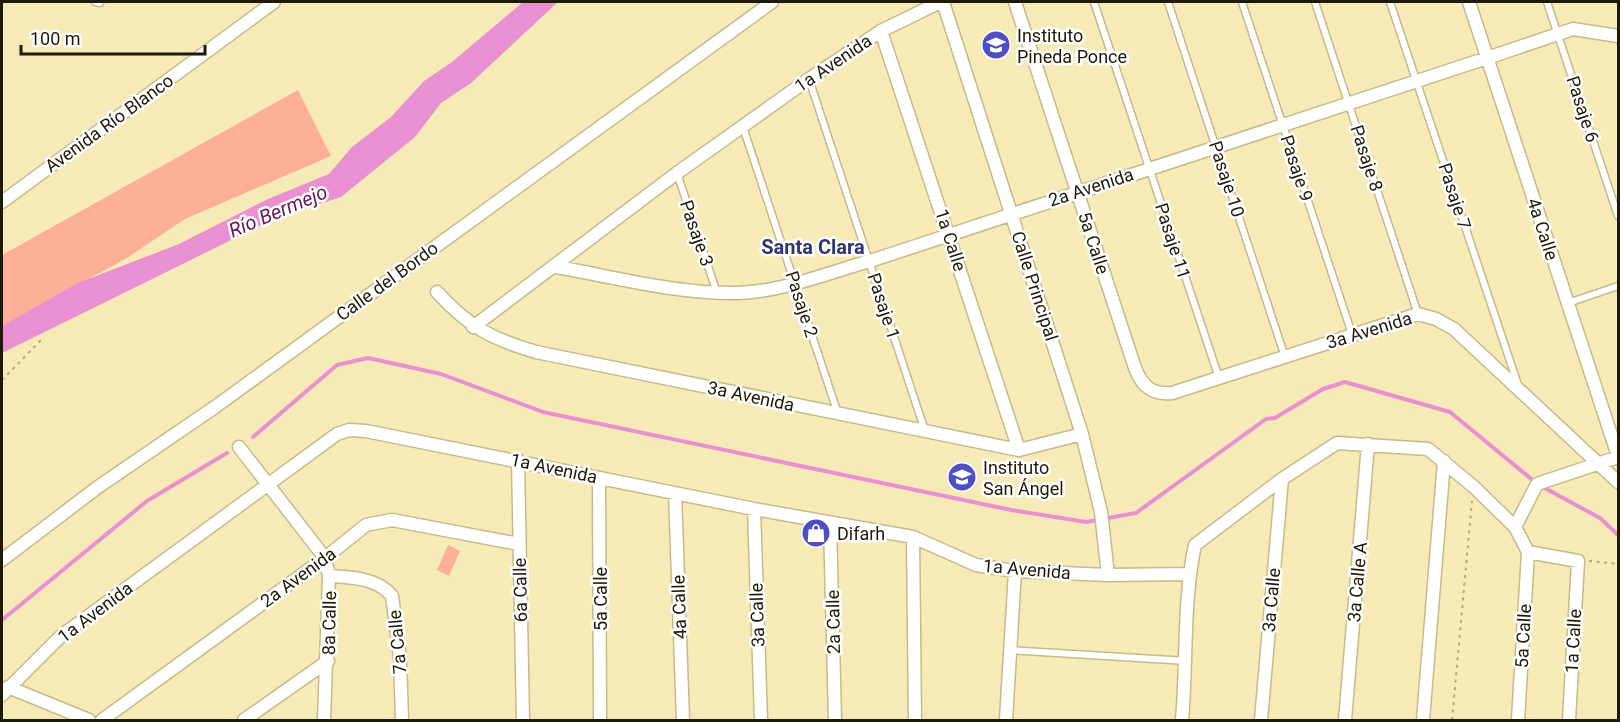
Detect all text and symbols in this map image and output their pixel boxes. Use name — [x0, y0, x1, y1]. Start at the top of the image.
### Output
scale bar — [21, 18, 206, 56]
place label: Instituto Pineda Ponce — [1017, 25, 1127, 67]
text: 100 m — [30, 28, 81, 49]
school or university icon: Instituto Pineda Ponce — [980, 29, 1012, 61]
street label: 1a Avenida — [791, 30, 875, 96]
street label: Avenida Río Blanco — [41, 69, 177, 177]
street label: Pasaje 6 — [1562, 73, 1604, 145]
street label: Pasaje 8 — [1346, 122, 1388, 194]
street label: Pasaje 9 — [1276, 132, 1318, 204]
street label: Pasaje 10 — [1205, 138, 1249, 220]
street label: Pasaje 7 — [1434, 160, 1476, 232]
street label: 2a Avenida — [1046, 163, 1136, 211]
water label: Río Bermejo — [225, 180, 331, 242]
street label: 4a Calle — [1523, 195, 1563, 263]
street label: Pasaje 3 — [676, 197, 718, 269]
street label: Pasaje 11 — [1151, 200, 1195, 282]
street label: 1a Calle — [931, 206, 971, 274]
street label: 5a Calle — [1074, 209, 1114, 277]
street label: Calle Principal — [1007, 228, 1063, 344]
district label: Santa Clara — [761, 235, 865, 259]
street label: Calle del Bordo — [332, 237, 442, 325]
street label: Pasaje 2 — [781, 268, 823, 340]
street label: Pasaje 1 — [863, 270, 905, 342]
street label: 3a Avenida — [1324, 307, 1414, 353]
street label: 3a Avenida — [706, 377, 796, 415]
street label: 1a Avenida — [509, 449, 599, 487]
place label: Instituto San Ángel — [983, 457, 1064, 499]
school or university icon: Instituto San Ángel — [946, 461, 978, 493]
shop icon: Difarh — [800, 517, 832, 549]
place label: Difarh — [837, 523, 885, 544]
street label: 3a Calle A — [1343, 541, 1371, 623]
street label: 2a Avenida — [256, 543, 340, 611]
street label: 1a Avenida — [982, 555, 1072, 583]
street label: 6a Calle — [509, 558, 531, 622]
street label: 5a Calle — [590, 567, 611, 631]
street label: 3a Calle — [1258, 567, 1284, 633]
street label: 4a Calle — [667, 575, 691, 639]
street label: 1a Avenida — [54, 577, 136, 647]
street label: 3a Calle — [745, 583, 769, 647]
street label: 2a Calle — [822, 590, 844, 654]
street label: 8a Calle — [318, 591, 340, 655]
street label: 5a Calle — [1511, 603, 1535, 669]
street label: 1a Calle — [1561, 608, 1585, 674]
street label: 7a Calle — [384, 609, 410, 675]

